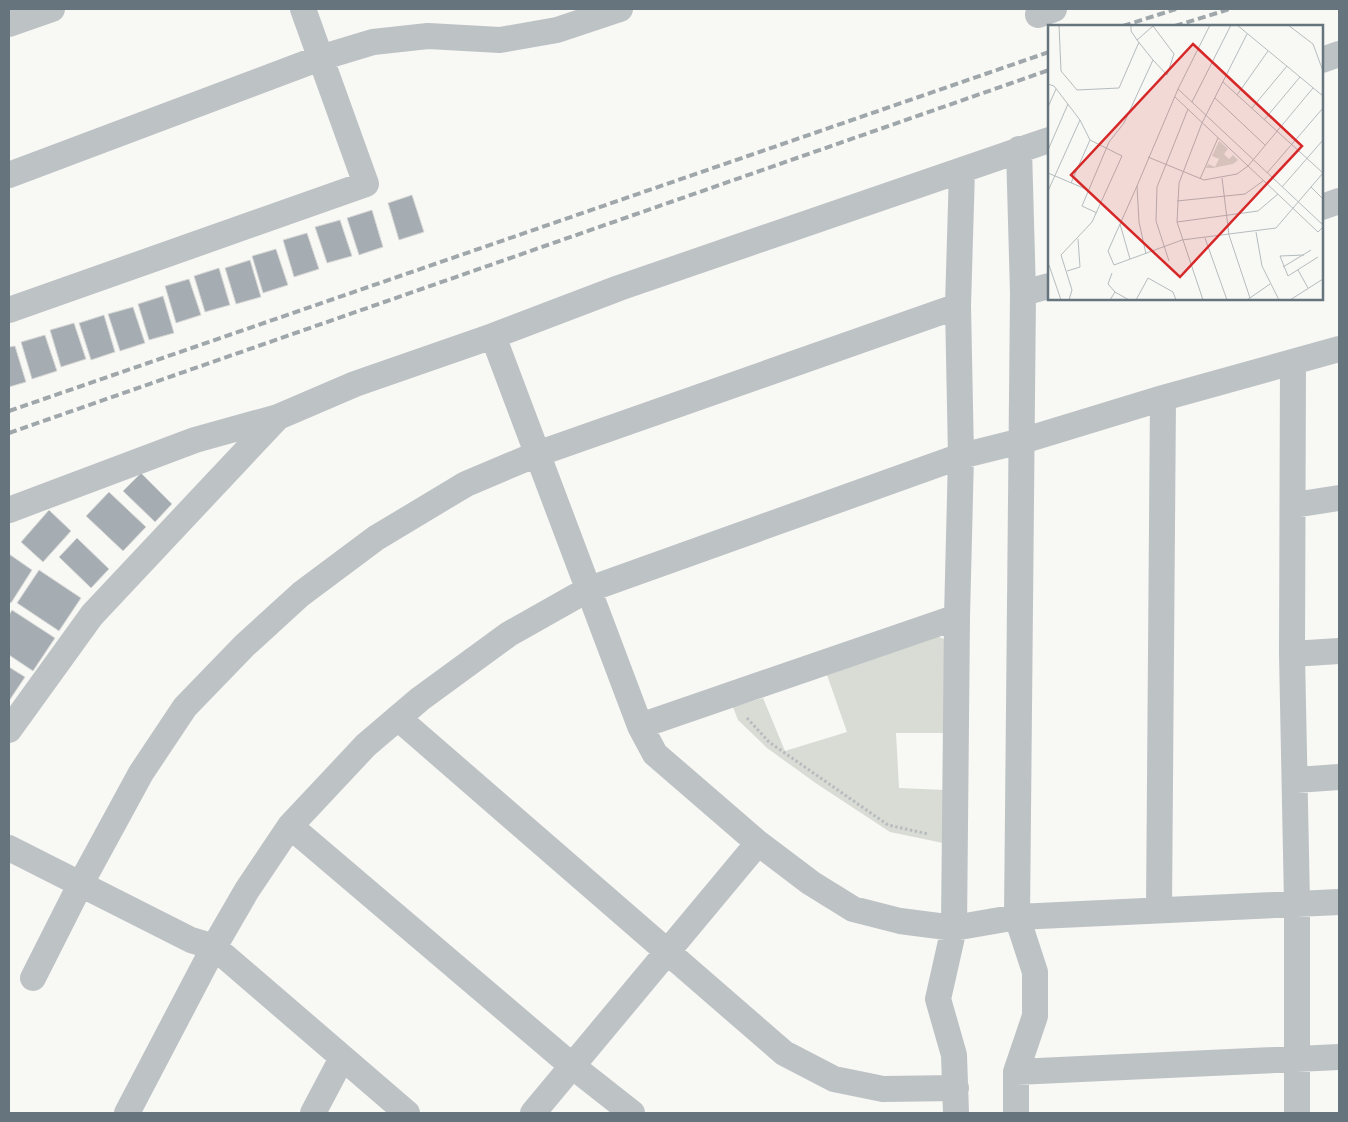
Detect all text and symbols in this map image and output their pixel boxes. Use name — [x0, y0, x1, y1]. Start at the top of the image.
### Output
inset map — [1048, 25, 1323, 300]

